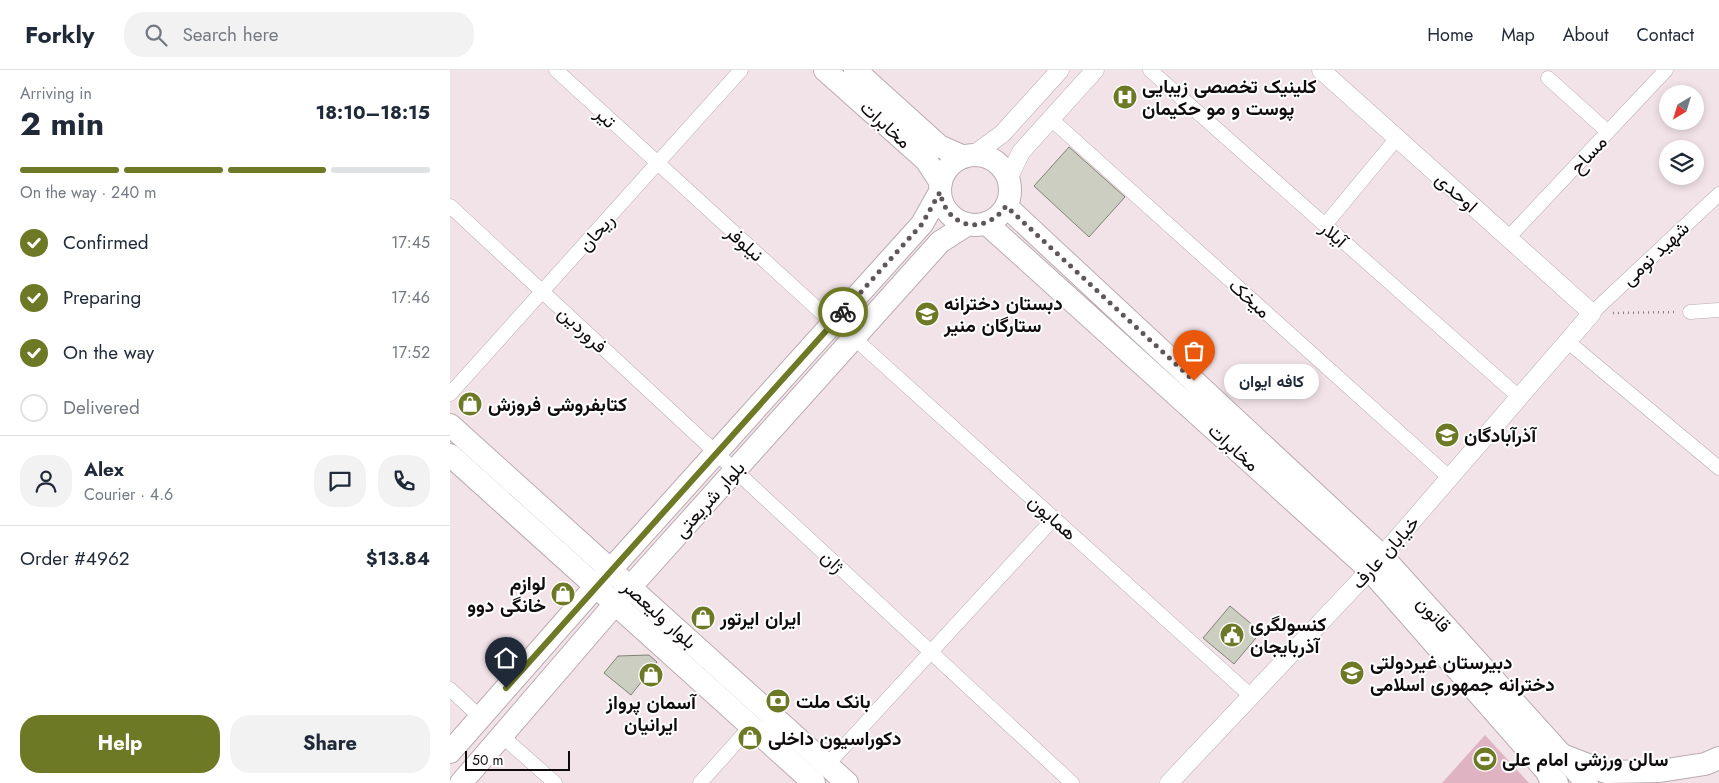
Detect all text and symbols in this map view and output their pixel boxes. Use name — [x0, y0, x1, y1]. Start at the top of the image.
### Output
search box — [124, 12, 474, 57]
text: Forkly — [25, 17, 94, 52]
icon: search — [142, 21, 170, 49]
text: Search here — [182, 21, 279, 48]
text: Home — [1427, 22, 1473, 48]
text: Map — [1501, 22, 1535, 48]
text: About — [1563, 22, 1608, 48]
text: Contact — [1636, 22, 1694, 48]
place label: کلینیک تخصصی زیبایی پوست و مو حکیمان — [1142, 73, 1317, 122]
text: Arriving in — [20, 82, 92, 105]
hospital icon: کلینیک تخصصی زیبایی پوست و مو حکیمان — [1112, 84, 1138, 110]
north arrow — [1659, 85, 1704, 130]
map controls — [1659, 85, 1704, 185]
street label: مخابرات — [854, 94, 917, 155]
text: 18:10–18:15 — [316, 99, 430, 126]
street label: تیر — [588, 100, 623, 134]
text: 2 min — [20, 101, 104, 147]
street label: مساح — [1564, 129, 1613, 180]
button: layers — [1659, 140, 1704, 185]
street label: اوحدی — [1429, 166, 1484, 219]
text: On the way · 240 m — [20, 181, 156, 204]
street label: ریحان — [572, 207, 621, 257]
street label: آیلار — [1313, 214, 1354, 255]
street label: شهید نومی — [1615, 215, 1695, 292]
street label: نیلوفر — [719, 218, 770, 268]
icon: check — [20, 229, 48, 257]
text: Confirmed — [63, 229, 149, 256]
text: 17:45 — [391, 231, 430, 254]
street label: میخک — [1223, 272, 1276, 324]
icon: check — [20, 284, 48, 312]
text: Preparing — [63, 284, 141, 311]
text: 17:46 — [391, 286, 430, 309]
courier — [818, 287, 868, 337]
place label: دبستان دخترانه ستارگان منیر — [943, 290, 1063, 339]
icon: bike — [829, 298, 857, 326]
street label: فروردین — [552, 300, 613, 359]
school or university icon: دبستان دخترانه ستارگان منیر — [914, 301, 940, 327]
pin — [1173, 330, 1215, 381]
icon: bag — [1180, 337, 1208, 365]
icon: check — [20, 339, 48, 367]
text: On the way — [63, 339, 154, 366]
text: 17:52 — [391, 341, 430, 364]
callout: کافه ایوان — [1224, 364, 1319, 398]
text: کافه ایوان — [1239, 370, 1304, 393]
shop icon: کتابفروشی فروزش — [457, 391, 483, 417]
place label: کتابفروشی فروزش — [488, 391, 627, 418]
text: Delivered — [63, 394, 140, 421]
street label: مخابرات — [1202, 417, 1265, 478]
school or university icon: آذرآبادگان — [1434, 422, 1460, 448]
place label: آذرآبادگان — [1464, 422, 1537, 449]
button: person — [20, 455, 72, 507]
button: chat — [314, 455, 366, 507]
button: phone — [378, 455, 430, 507]
street label: بلوار شریعتى — [668, 455, 751, 544]
text: Alex — [84, 456, 124, 483]
text: Courier · 4.6 — [84, 483, 173, 506]
street label: همایون — [1022, 488, 1083, 547]
street label: خیابان عارف — [1345, 510, 1426, 595]
street label: ژان — [815, 544, 851, 579]
text: Order #4962 — [20, 545, 130, 572]
text: $13.84 — [366, 545, 430, 572]
place label: لوازم خانگی دوو — [467, 570, 546, 619]
street label: بلوار ولیعصر — [616, 573, 703, 655]
shop icon: لوازم خانگی دوو — [550, 581, 576, 607]
street label: قانون — [1410, 590, 1457, 638]
shop icon: ایران ایرتور — [690, 605, 716, 631]
place label: ایران ایرتور — [719, 605, 801, 632]
place label: کنسولگری آذربایجان — [1250, 611, 1327, 660]
public building icon: کنسولگری آذربایجان — [1219, 622, 1245, 648]
pin — [485, 637, 527, 688]
icon: home — [492, 644, 520, 672]
place label: دبیرستان غیردولتی دخترانه جمهوری اسلامی — [1370, 649, 1555, 698]
school or university icon: دبیرستان غیردولتی دخترانه جمهوری اسلامی — [1339, 660, 1365, 686]
shop icon: آسمان پرواز ایرانیان — [638, 662, 664, 688]
bank icon: بانک ملت — [765, 688, 791, 714]
place label: بانک ملت — [796, 688, 871, 715]
place label: آسمان پرواز ایرانیان — [605, 689, 697, 738]
button: Help — [20, 715, 220, 773]
button: Share — [230, 715, 430, 773]
shop icon: دکوراسیون داخلی — [737, 725, 763, 751]
place label: دکوراسیون داخلی — [768, 725, 901, 752]
sports icon: سالن ورزشی امام علی — [1472, 746, 1498, 772]
place label: سالن ورزشی امام علی — [1502, 746, 1668, 773]
scale bar — [465, 748, 570, 771]
text: 50 m — [472, 750, 503, 770]

